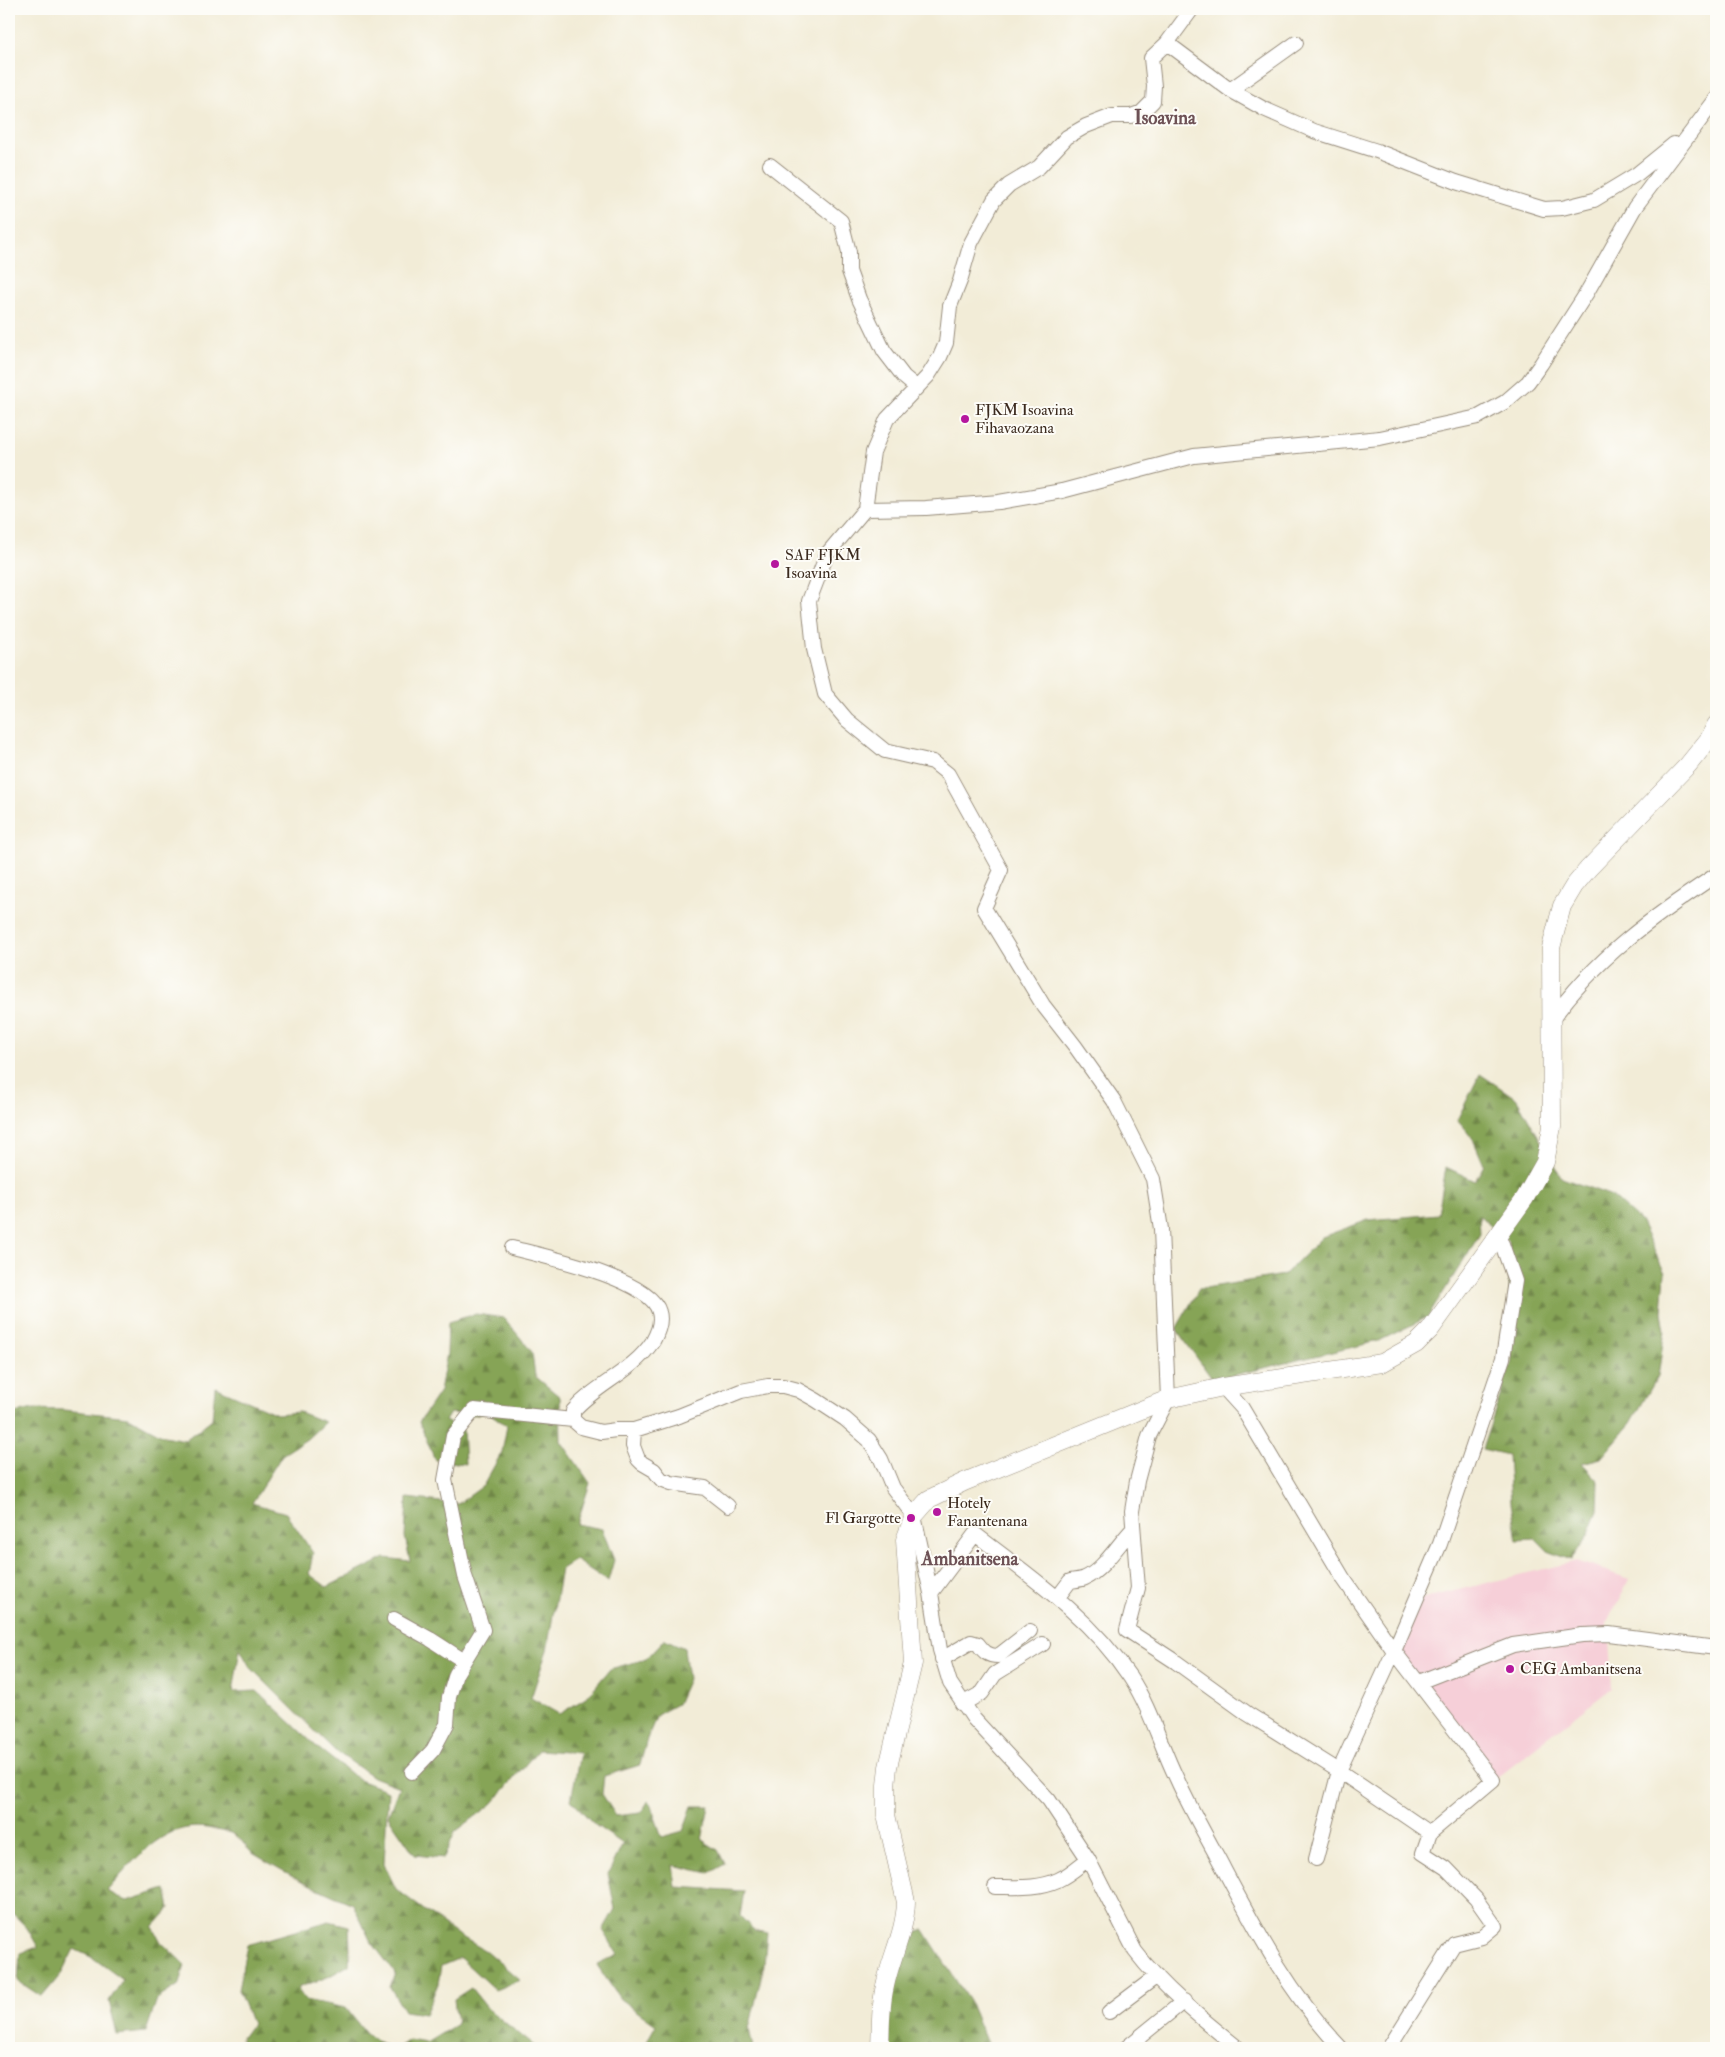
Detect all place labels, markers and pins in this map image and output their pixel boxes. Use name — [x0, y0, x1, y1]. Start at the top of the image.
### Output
place label: FJKM Isoavina Fihavaozana — [975, 400, 1074, 438]
marker: FJKM Isoavina Fihavaozana — [959, 413, 971, 425]
place label: SAF FJKM Isoavina — [785, 545, 861, 583]
marker: SAF FJKM Isoavina — [769, 558, 781, 570]
place label: Hotely Fanantenana — [947, 1493, 1028, 1531]
marker: Hotely Fanantenana — [931, 1506, 943, 1518]
place label: Fl Gargotte — [825, 1508, 901, 1528]
marker: Fl Gargotte — [905, 1512, 917, 1524]
place label: CEG Ambanitsena — [1520, 1659, 1642, 1679]
marker: CEG Ambanitsena — [1504, 1663, 1516, 1675]

